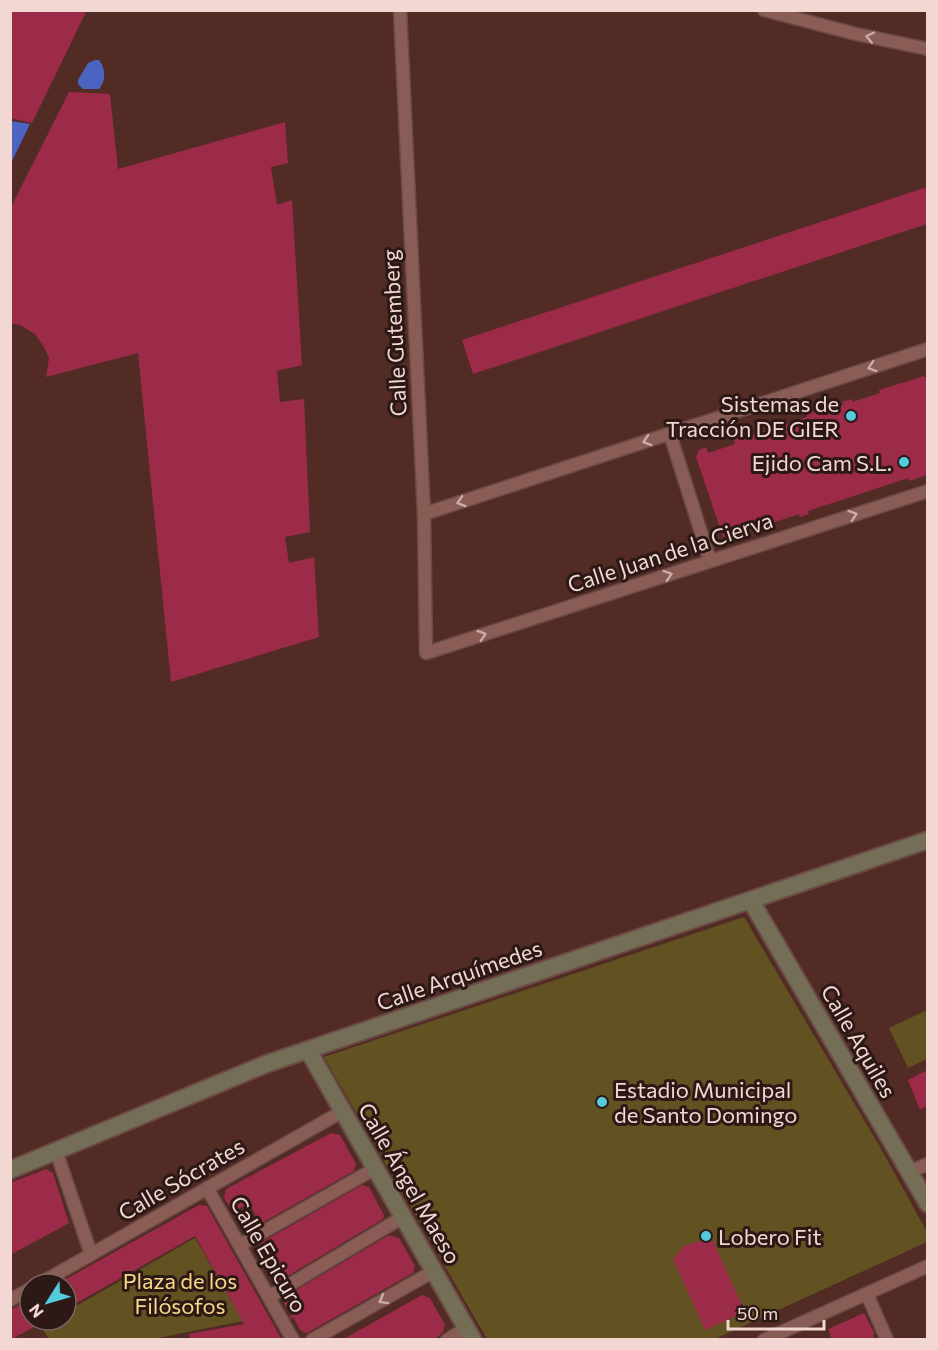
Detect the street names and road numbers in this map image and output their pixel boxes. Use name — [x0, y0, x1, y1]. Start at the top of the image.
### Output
street label: Calle Gutemberg — [376, 249, 412, 417]
street label: Calle Juan de la Cierva — [564, 506, 776, 598]
street label: Calle Arquímedes — [373, 934, 545, 1016]
street label: Calle Aquiles — [816, 980, 902, 1102]
street label: Calle Ángel Maeso — [353, 1098, 467, 1268]
street label: Calle Sócrates — [113, 1132, 249, 1226]
street label: Calle Epicuro — [225, 1191, 313, 1317]

